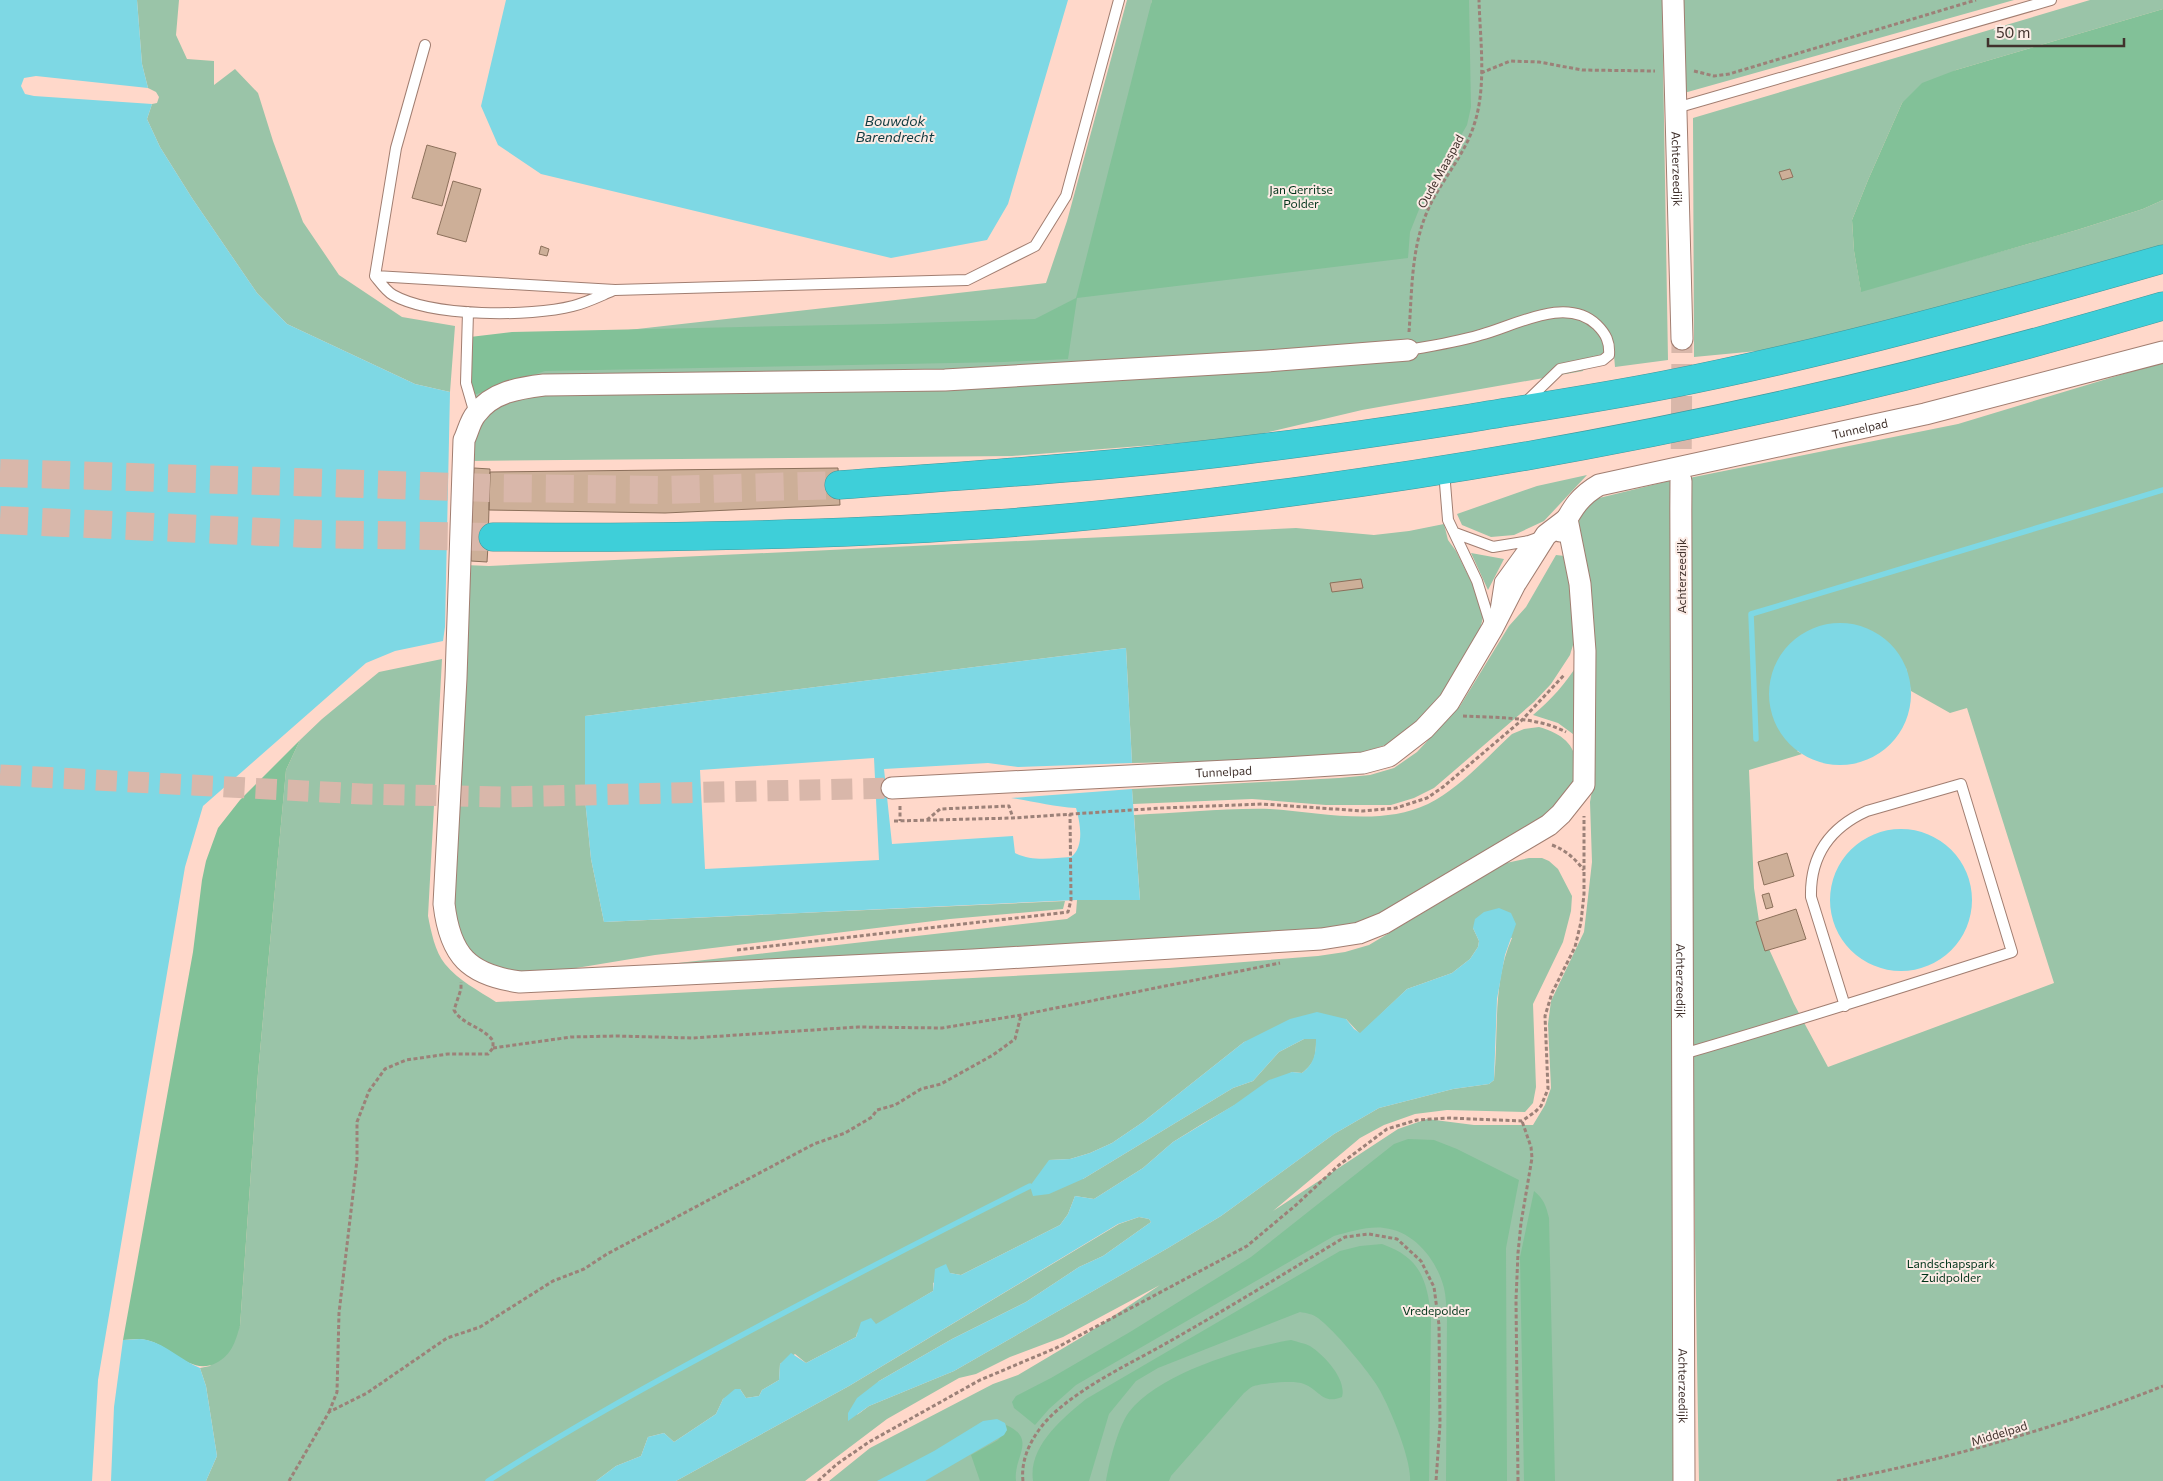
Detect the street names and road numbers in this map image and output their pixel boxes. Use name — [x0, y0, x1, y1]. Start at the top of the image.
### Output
street label: Achterzeedijk — [1669, 131, 1685, 207]
street label: Oude Maaspad — [1414, 132, 1466, 210]
street label: Tunnelpad — [1830, 415, 1889, 441]
street label: Achterzeedijk — [1674, 538, 1688, 613]
street label: Tunnelpad — [1195, 763, 1252, 780]
street label: Achterzeedijk — [1674, 943, 1689, 1019]
street label: Achterzeedijk — [1676, 1348, 1691, 1424]
street label: Middelpad — [1969, 1418, 2029, 1448]

